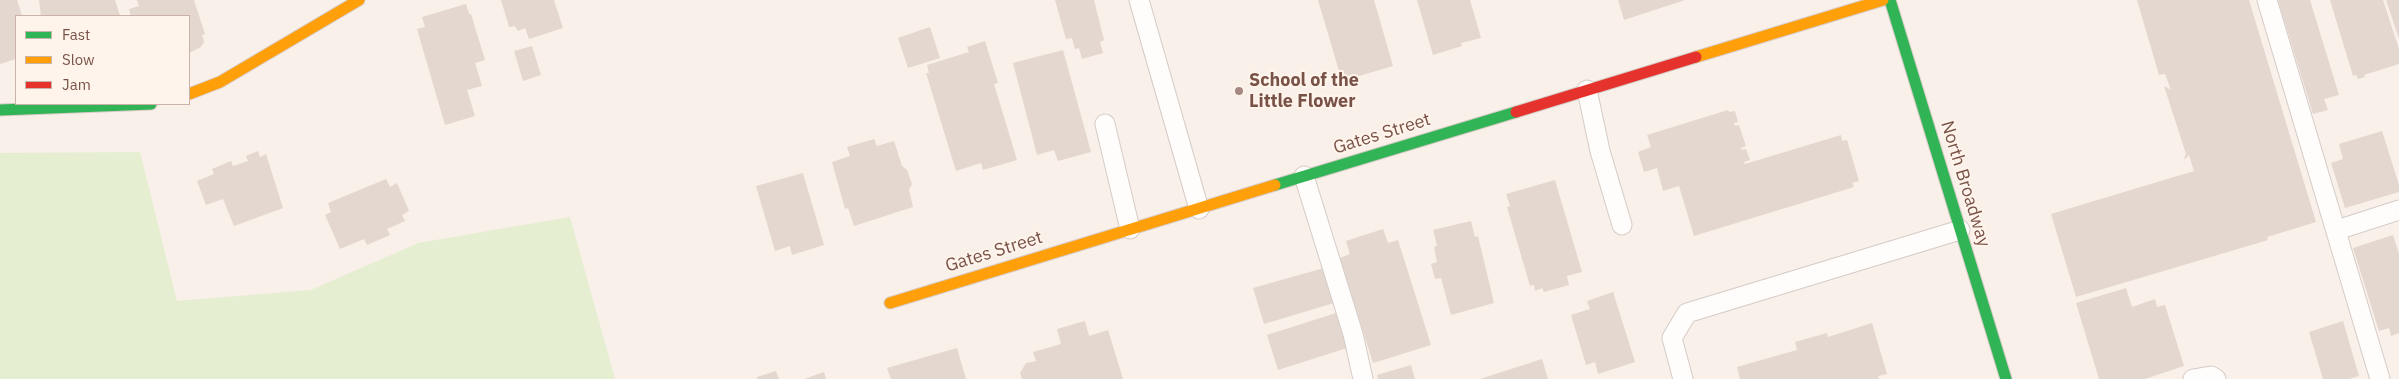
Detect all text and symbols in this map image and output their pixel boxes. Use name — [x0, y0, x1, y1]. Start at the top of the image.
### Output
legend — [15, 15, 190, 105]
text: Fast — [62, 25, 90, 44]
text: Slow — [62, 50, 95, 69]
place label: School of the Little Flower — [1249, 70, 1359, 112]
text: Jam — [62, 75, 91, 94]
marker: School of the Little Flower — [1233, 85, 1245, 97]
street label: Gates Street — [1331, 109, 1433, 159]
street label: North Broadway — [1936, 118, 1994, 250]
street label: Gates Street — [943, 227, 1045, 277]

